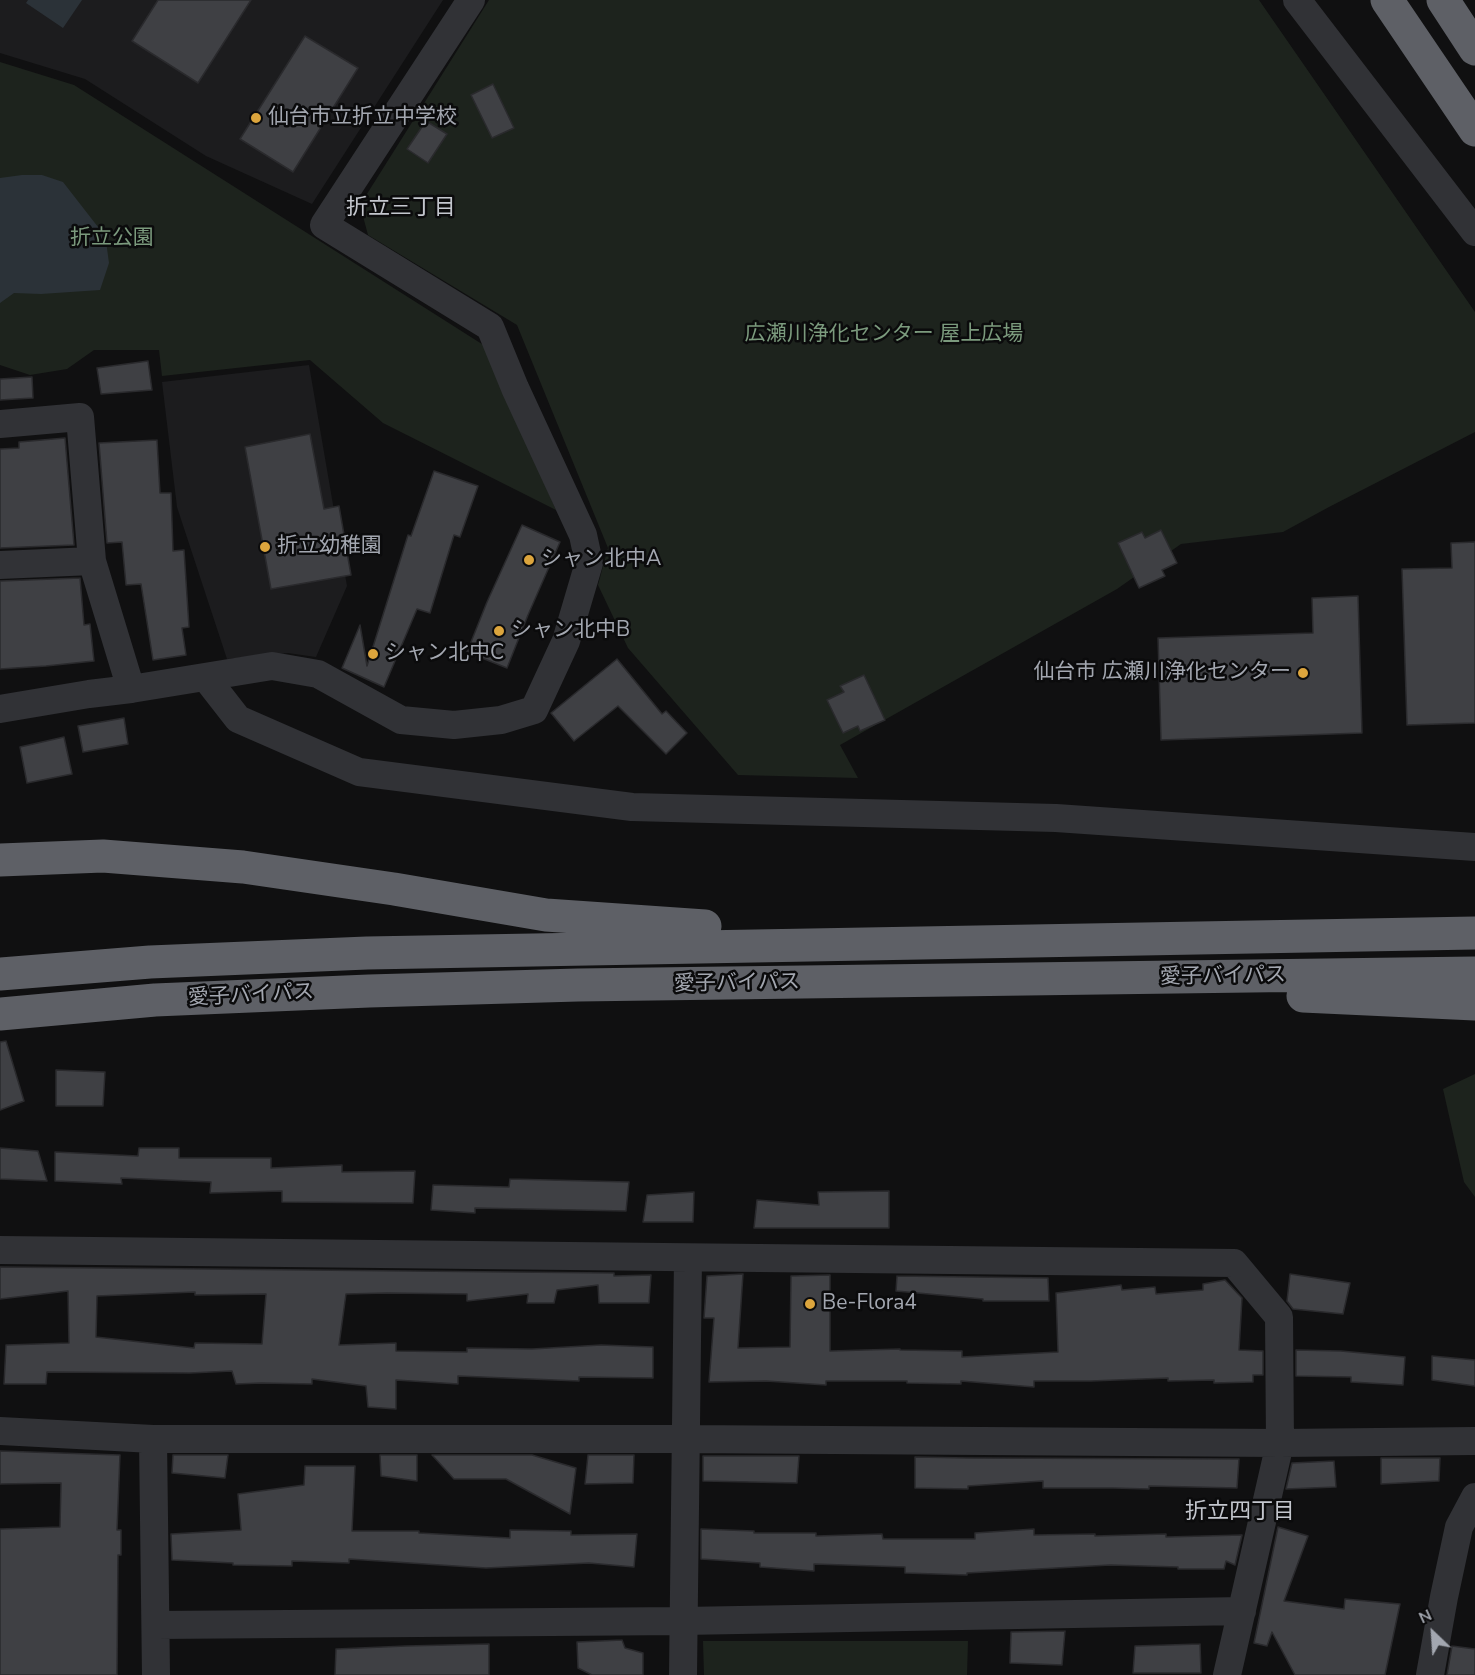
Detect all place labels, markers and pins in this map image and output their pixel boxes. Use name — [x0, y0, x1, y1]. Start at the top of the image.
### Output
place label: 仙台市立折立中学校 — [268, 105, 457, 131]
marker: 仙台市立折立中学校 — [249, 111, 263, 125]
place label: 折立幼稚園 — [277, 534, 382, 560]
marker: 折立幼稚園 — [258, 540, 272, 554]
place label: シャン北中A — [541, 547, 661, 573]
marker: シャン北中A — [522, 553, 536, 567]
place label: シャン北中B — [511, 618, 630, 644]
marker: シャン北中B — [492, 624, 506, 638]
place label: シャン北中C — [385, 641, 504, 667]
marker: シャン北中C — [366, 647, 380, 661]
place label: 仙台市 広瀬川浄化センター — [1034, 660, 1291, 686]
marker: 仙台市 広瀬川浄化センター — [1296, 666, 1310, 680]
place label: Be-Flora4 — [822, 1291, 917, 1317]
marker: Be-Flora4 — [803, 1297, 817, 1311]

